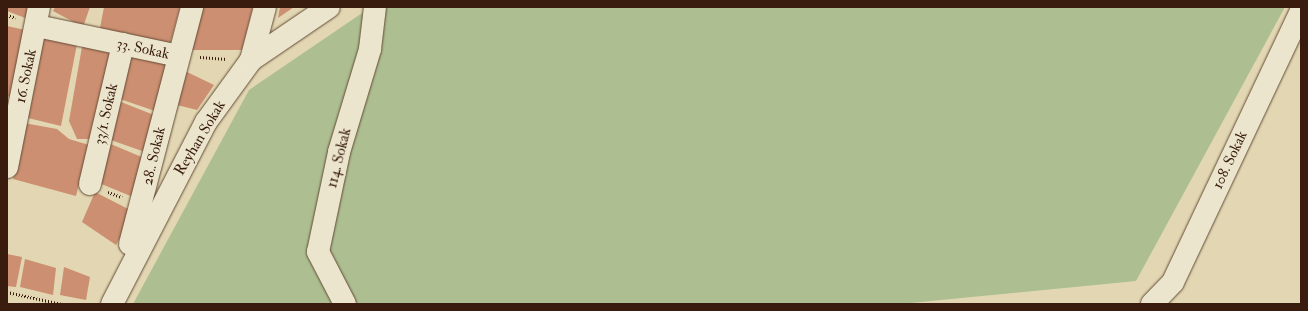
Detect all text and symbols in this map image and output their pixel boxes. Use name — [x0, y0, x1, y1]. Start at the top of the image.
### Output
street label: 33. Sokak — [115, 35, 171, 63]
street label: 16. Sokak — [11, 47, 41, 105]
street label: 33/1. Sokak — [90, 81, 122, 147]
street label: Reyhan Sokak — [171, 97, 229, 179]
street label: 28.. Sokak — [139, 125, 169, 187]
street label: 114. Sokak — [323, 126, 355, 190]
street label: 108. Sokak — [1209, 128, 1251, 192]

